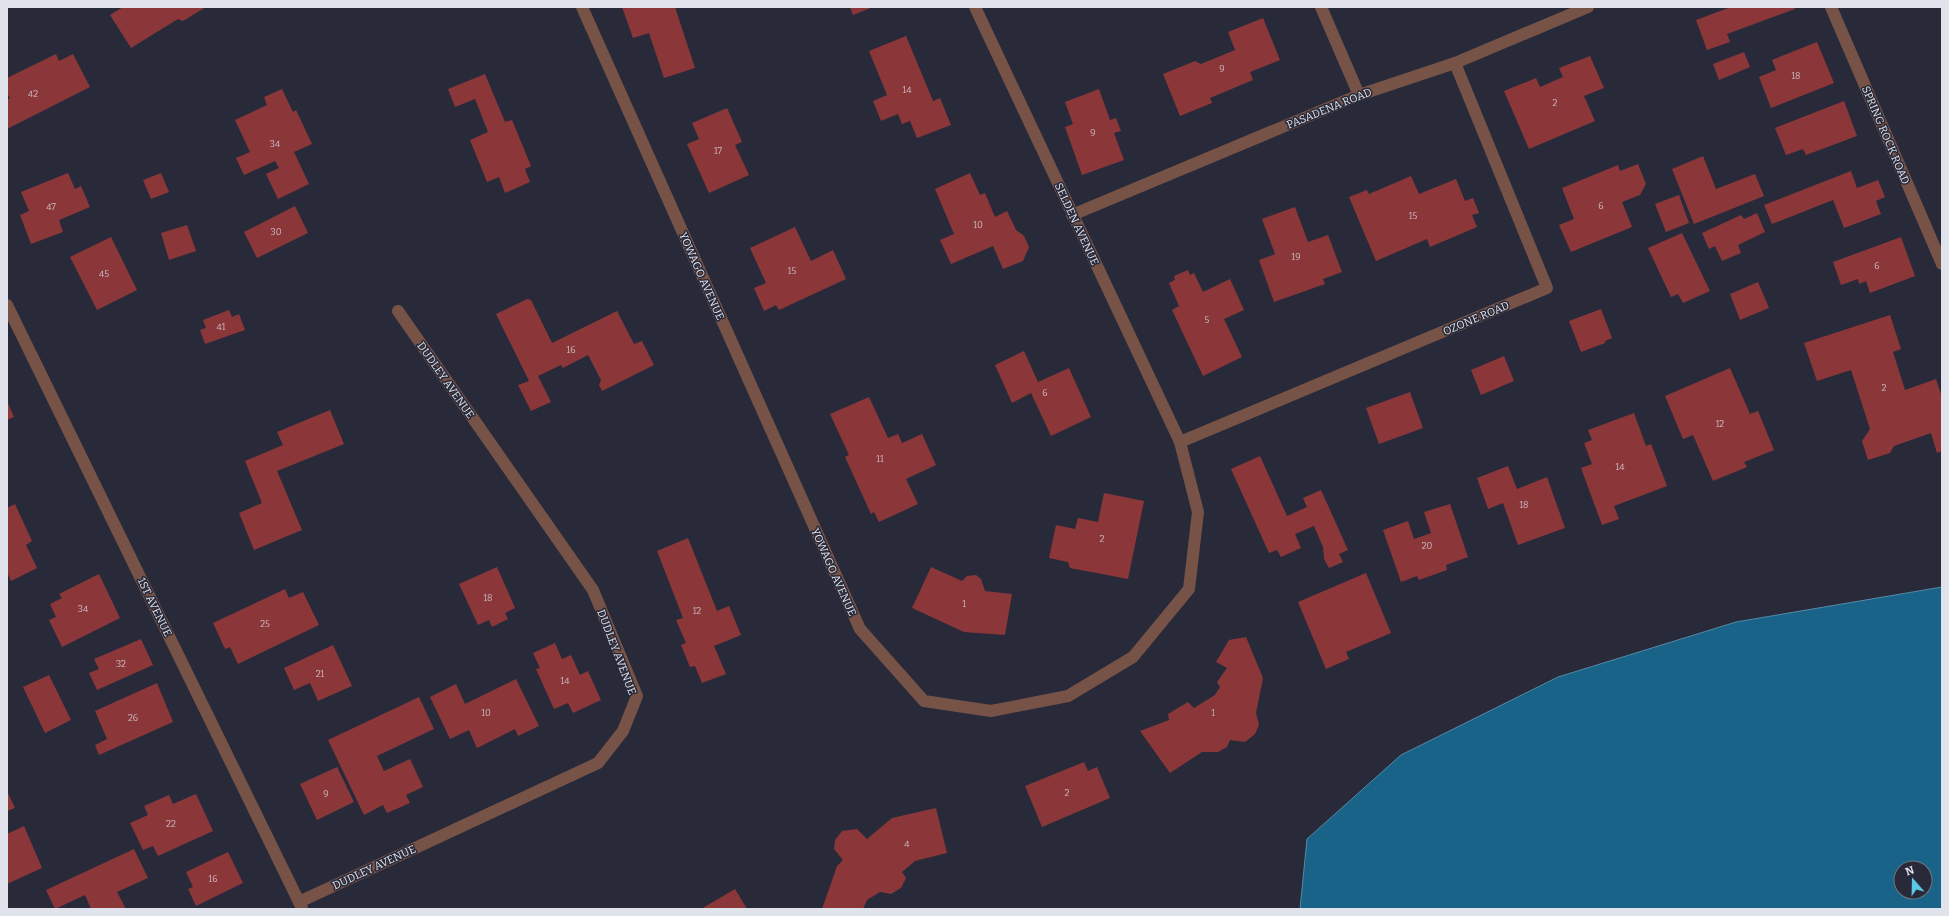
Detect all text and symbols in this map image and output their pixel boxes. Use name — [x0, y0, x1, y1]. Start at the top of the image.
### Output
house number: 9 — [1219, 64, 1225, 74]
house number: 18 — [1791, 71, 1801, 81]
street label: SPRING ROCK ROAD — [1859, 84, 1912, 186]
house number: 14 — [903, 85, 912, 95]
street label: PASADENA ROAD — [1285, 85, 1374, 131]
house number: 42 — [28, 89, 38, 99]
house number: 2 — [1553, 98, 1558, 108]
house number: 9 — [1090, 128, 1096, 138]
house number: 34 — [270, 139, 281, 149]
house number: 17 — [714, 146, 723, 156]
street label: SELDEN AVENUE — [1052, 181, 1101, 268]
house number: 6 — [1598, 201, 1604, 211]
house number: 47 — [46, 202, 56, 212]
house number: 15 — [1409, 211, 1417, 221]
house number: 10 — [973, 220, 983, 230]
house number: 30 — [271, 227, 282, 237]
street label: YOWAGO AVENUE — [676, 230, 727, 322]
house number: 19 — [1292, 252, 1300, 262]
house number: 6 — [1874, 261, 1880, 271]
house number: 15 — [788, 266, 796, 276]
house number: 45 — [99, 269, 109, 279]
street label: OZONE ROAD — [1441, 299, 1511, 338]
house number: 5 — [1205, 315, 1210, 325]
house number: 41 — [217, 322, 226, 332]
street label: DUDLEY AVENUE — [414, 339, 477, 421]
house number: 16 — [567, 345, 575, 355]
house number: 2 — [1882, 383, 1887, 393]
house number: 6 — [1042, 388, 1048, 398]
house number: 12 — [1716, 419, 1724, 429]
house number: 11 — [876, 454, 884, 464]
house number: 14 — [1616, 462, 1625, 472]
house number: 18 — [1519, 500, 1529, 510]
street label: YOWAGO AVENUE — [808, 526, 859, 618]
house number: 2 — [1100, 534, 1105, 544]
house number: 20 — [1422, 541, 1433, 551]
street label: 1ST AVENUE — [135, 576, 174, 639]
house number: 18 — [483, 593, 493, 603]
house number: 1 — [962, 599, 966, 609]
house number: 34 — [78, 604, 89, 614]
house number: 12 — [693, 606, 701, 616]
street label: DUDLEY AVENUE — [594, 608, 639, 697]
house number: 25 — [260, 619, 270, 629]
house number: 32 — [116, 659, 126, 669]
house number: 21 — [316, 669, 325, 679]
house number: 14 — [561, 676, 570, 686]
house number: 10 — [481, 708, 491, 718]
house number: 1 — [1211, 708, 1215, 718]
house number: 26 — [128, 713, 138, 723]
house number: 2 — [1065, 788, 1070, 798]
house number: 9 — [323, 789, 329, 799]
house number: 22 — [166, 819, 176, 829]
house number: 4 — [904, 839, 910, 849]
street label: DUDLEY AVENUE — [330, 842, 418, 892]
north arrow — [1893, 860, 1933, 900]
text: N — [1904, 863, 1916, 879]
house number: 16 — [209, 874, 217, 884]

